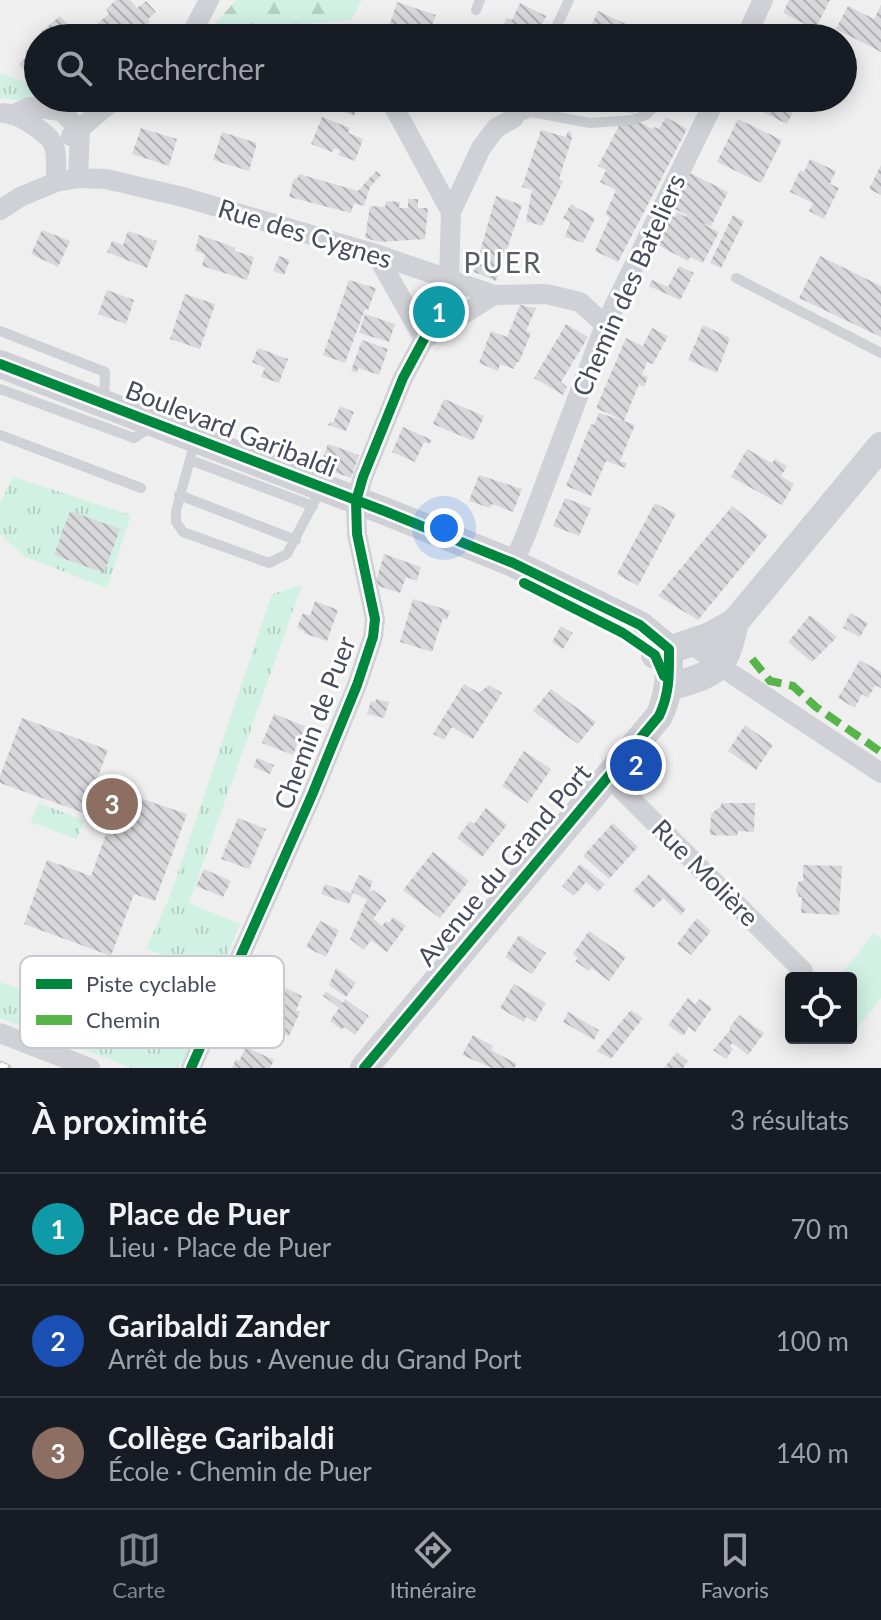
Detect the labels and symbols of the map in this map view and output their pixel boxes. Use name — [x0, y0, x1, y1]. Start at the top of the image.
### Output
street label: Chemin des Bateliers — [565, 169, 691, 401]
street label: Rue des Cygnes — [215, 191, 396, 275]
district label: PUER — [463, 245, 543, 279]
pin: 1 — [413, 282, 465, 342]
street label: Boulevard Garibaldi — [121, 373, 341, 483]
your location — [424, 508, 464, 548]
street label: Chemin de Puer — [266, 631, 362, 814]
pin: 2 — [610, 735, 662, 795]
street label: Avenue du Grand Port — [409, 756, 597, 972]
pin: 3 — [86, 774, 138, 834]
street label: Rue Molière — [646, 812, 766, 932]
legend — [20, 956, 284, 1048]
text: Piste cyclable — [86, 970, 216, 997]
text: Chemin — [86, 1006, 160, 1033]

